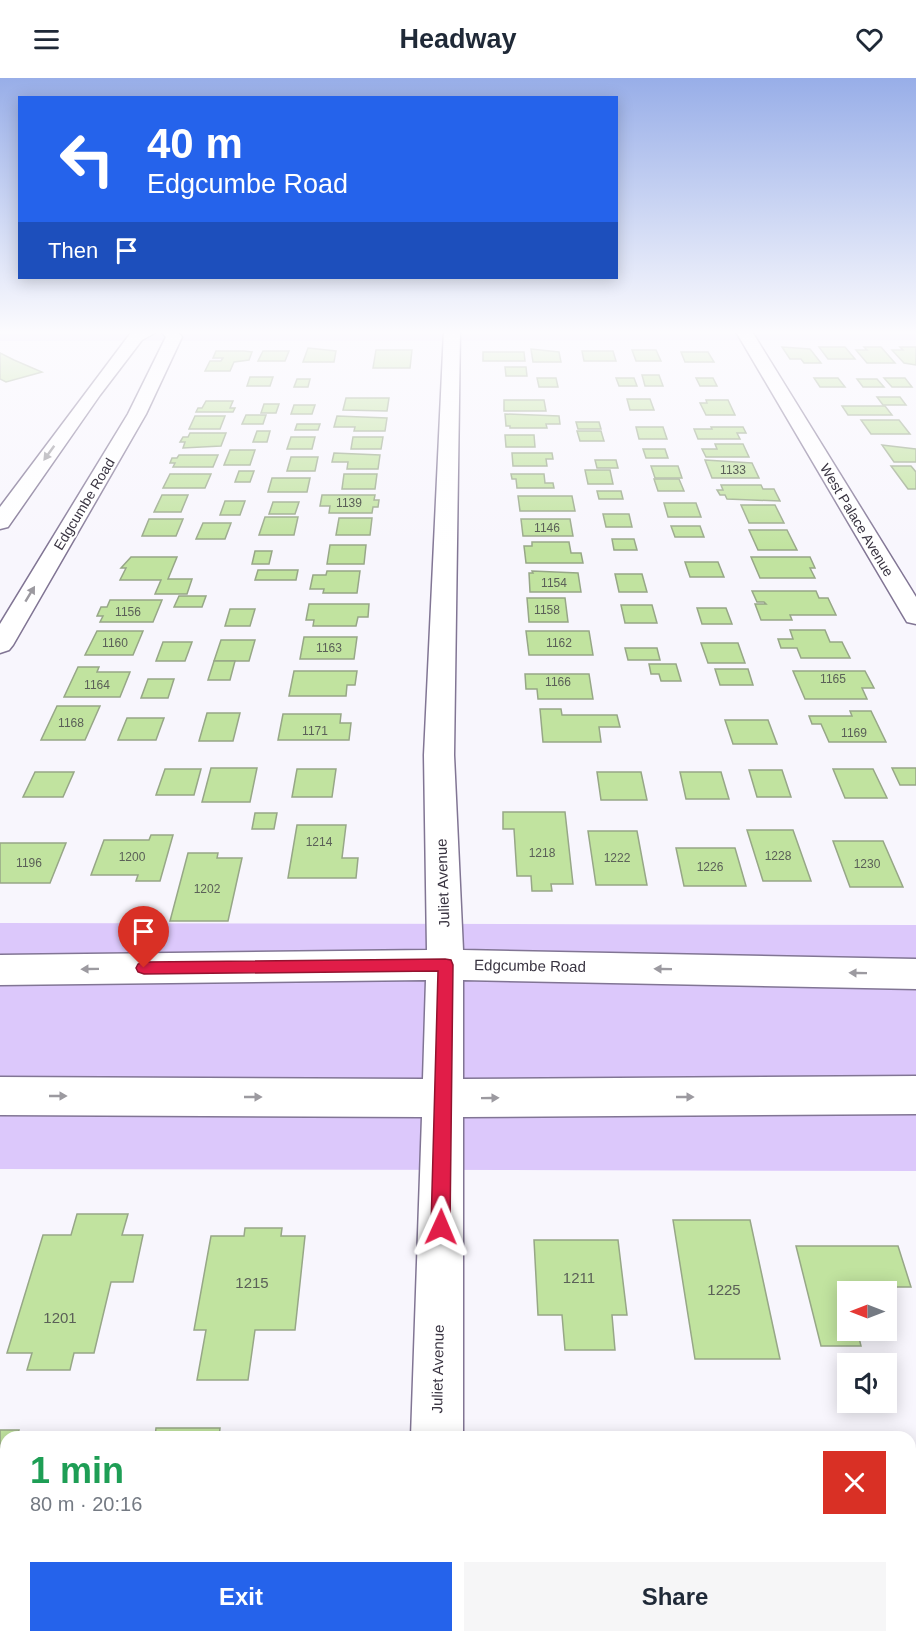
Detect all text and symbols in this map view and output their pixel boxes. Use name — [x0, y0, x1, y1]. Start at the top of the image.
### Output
icon: menu — [30, 23, 63, 56]
icon: heart — [853, 23, 886, 56]
text: Headway — [399, 24, 517, 54]
icon: left — [48, 120, 126, 198]
text: 40 m — [147, 120, 243, 167]
text: Edgcumbe Road — [147, 169, 348, 199]
icon: arrive — [110, 234, 143, 267]
text: Then — [48, 238, 98, 263]
one-way arrow — [43, 444, 55, 460]
street label: Edgcumbe Road — [50, 455, 118, 553]
street label: West Palace Avenue — [817, 461, 897, 579]
house number: 1133 — [720, 463, 746, 477]
house number: 1139 — [336, 496, 362, 510]
house number: 1146 — [534, 521, 560, 535]
house number: 1154 — [541, 576, 567, 590]
one-way arrow — [25, 585, 35, 602]
house number: 1158 — [534, 603, 560, 617]
house number: 1156 — [115, 605, 141, 619]
house number: 1160 — [102, 636, 128, 650]
house number: 1162 — [546, 636, 572, 650]
house number: 1163 — [316, 641, 342, 655]
house number: 1165 — [820, 672, 846, 686]
house number: 1166 — [545, 675, 571, 689]
house number: 1164 — [84, 678, 110, 692]
house number: 1168 — [58, 716, 84, 730]
house number: 1171 — [302, 724, 328, 738]
house number: 1169 — [841, 726, 867, 740]
house number: 1214 — [306, 835, 333, 849]
street label: Juliet Avenue — [432, 838, 453, 928]
house number: 1218 — [529, 846, 556, 860]
house number: 1228 — [765, 849, 792, 863]
house number: 1200 — [119, 850, 146, 864]
house number: 1222 — [604, 851, 631, 865]
house number: 1196 — [16, 856, 42, 870]
house number: 1230 — [854, 857, 881, 871]
house number: 1226 — [697, 860, 724, 874]
house number: 1202 — [194, 882, 221, 896]
pin — [118, 906, 169, 968]
icon: arrive — [127, 915, 160, 948]
street label: Edgcumbe Road — [474, 956, 586, 975]
one-way arrow — [80, 964, 99, 973]
one-way arrow — [653, 964, 672, 974]
one-way arrow — [848, 968, 867, 977]
one-way arrow — [49, 1091, 68, 1101]
one-way arrow — [244, 1092, 263, 1102]
one-way arrow — [676, 1092, 695, 1102]
one-way arrow — [481, 1093, 500, 1103]
position arrow — [409, 1195, 473, 1259]
house number: 1211 — [563, 1269, 595, 1286]
house number: 1215 — [235, 1274, 269, 1291]
house number: 1225 — [707, 1281, 741, 1298]
north arrow — [837, 1281, 897, 1341]
map controls — [837, 1281, 897, 1413]
house number: 1201 — [43, 1309, 77, 1326]
street label: Juliet Avenue — [428, 1324, 447, 1414]
button: sound — [837, 1353, 897, 1413]
text: 1 min — [30, 1450, 124, 1491]
button: close — [823, 1451, 886, 1514]
text: 80 m · 20:16 — [30, 1493, 142, 1515]
button: Exit — [30, 1562, 452, 1631]
button: Share — [464, 1562, 886, 1631]

